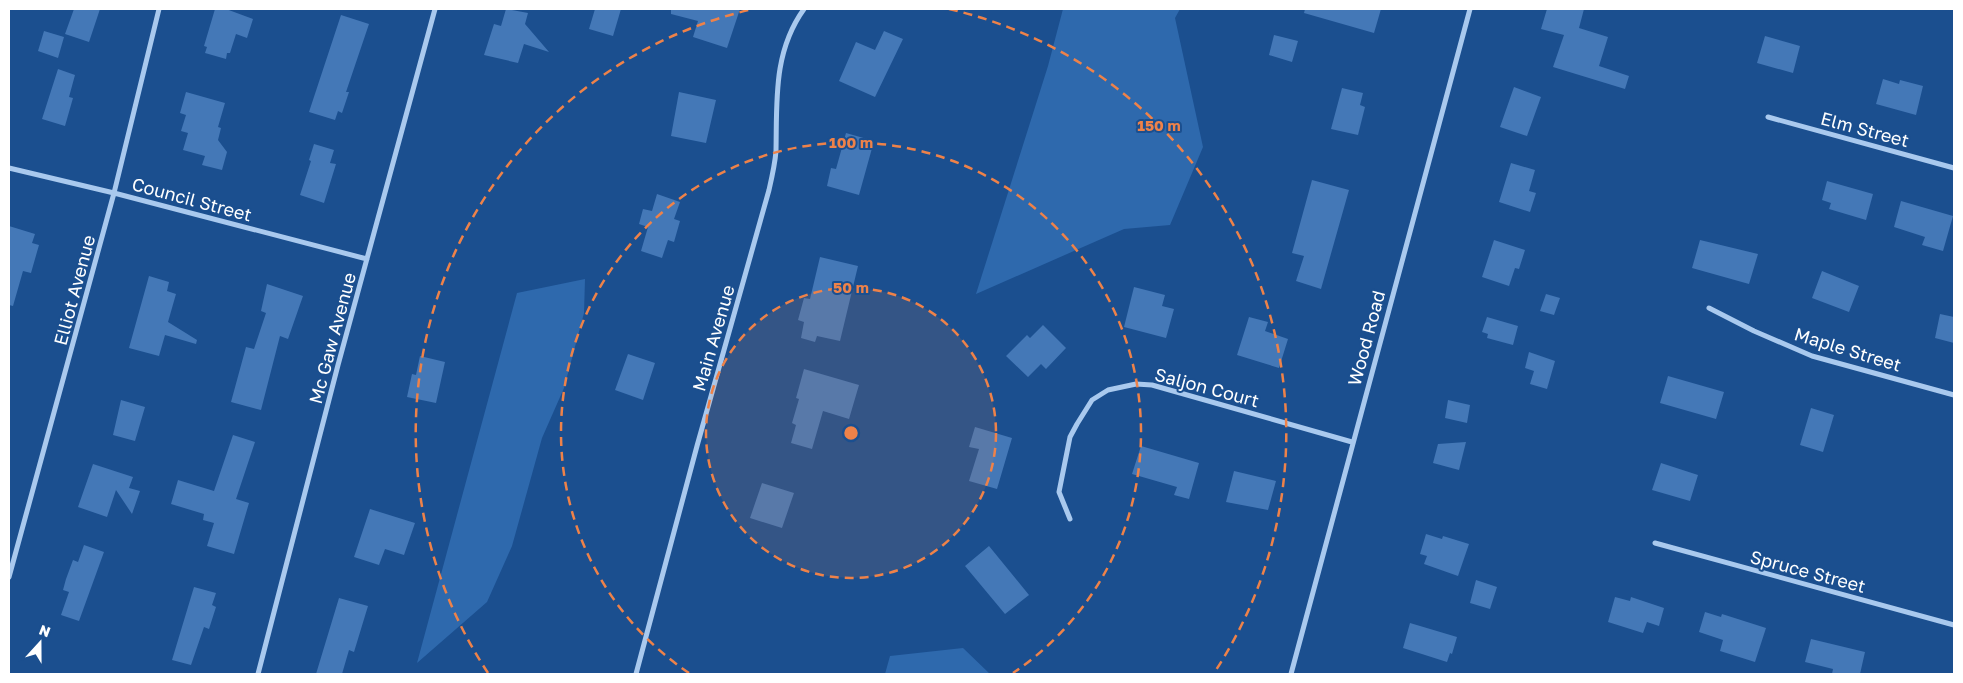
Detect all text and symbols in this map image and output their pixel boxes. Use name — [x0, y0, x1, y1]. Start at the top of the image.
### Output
street label: Elm Street — [1818, 107, 1912, 151]
text: 150 m — [1137, 116, 1181, 134]
text: 100 m — [829, 133, 873, 151]
street label: Council Street — [130, 172, 254, 226]
street label: Elliot Avenue — [49, 232, 99, 348]
street label: Mc Gaw Avenue — [304, 270, 360, 406]
text: 50 m — [833, 278, 869, 296]
street label: Main Avenue — [687, 282, 739, 394]
street label: Wood Road — [1343, 288, 1389, 388]
street label: Maple Street — [1792, 322, 1904, 376]
street label: Saljon Court — [1152, 363, 1262, 411]
centre of rings — [842, 424, 860, 442]
street label: Spruce Street — [1748, 545, 1868, 597]
north arrow — [15, 618, 65, 668]
text: N — [37, 621, 53, 640]

